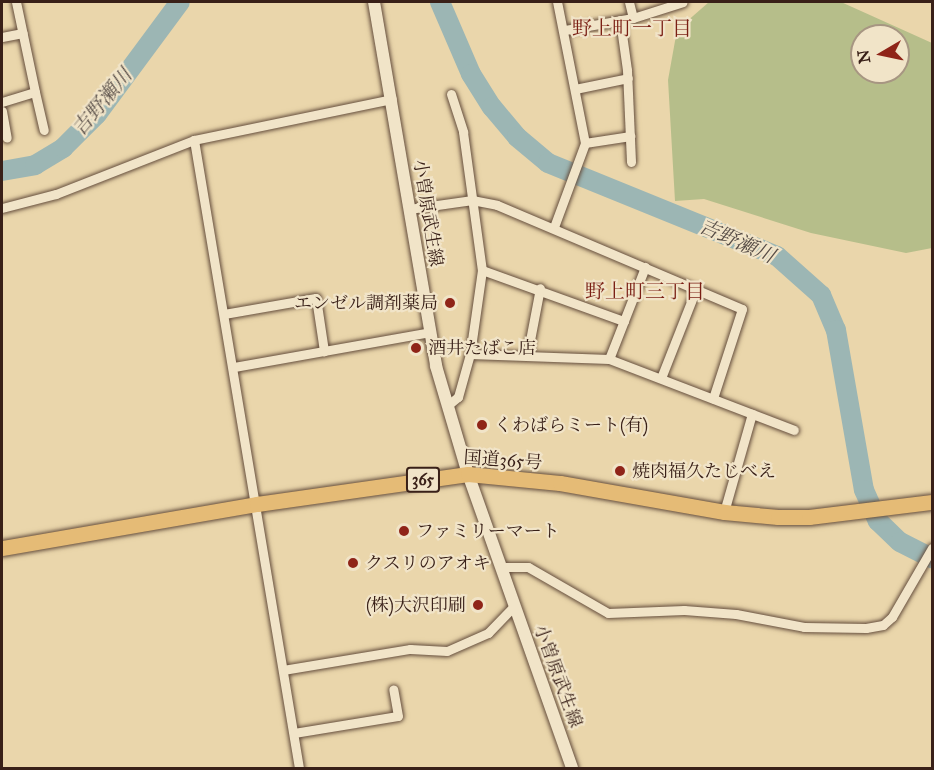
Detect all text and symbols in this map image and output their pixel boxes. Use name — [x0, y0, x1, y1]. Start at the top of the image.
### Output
district label: 野上町一丁目 — [572, 16, 692, 40]
north arrow — [850, 24, 910, 84]
text: N — [853, 48, 874, 65]
water label: 吉野瀬川 — [67, 64, 137, 140]
street label: 小曽原武生線 — [409, 158, 447, 268]
water label: 吉野瀬川 — [696, 214, 778, 268]
district label: 野上町三丁目 — [585, 279, 705, 303]
place label: エンゼル調剤薬局 — [294, 292, 438, 314]
marker: エンゼル調剤薬局 — [443, 296, 457, 310]
place label: 酒井たばこ店 — [428, 337, 536, 359]
marker: 酒井たばこ店 — [409, 341, 423, 355]
place label: くわばらミート(有) — [494, 414, 648, 436]
marker: くわばらミート(有) — [475, 418, 489, 432]
street label: 国道365号 — [463, 446, 543, 474]
place label: 焼肉福久たじべえ — [632, 460, 776, 482]
marker: 焼肉福久たじべえ — [613, 464, 627, 478]
road number: 365 — [405, 467, 441, 493]
place label: ファミリーマート — [416, 520, 560, 542]
marker: ファミリーマート — [397, 524, 411, 538]
place label: クスリのアオキ — [365, 552, 491, 574]
marker: クスリのアオキ — [346, 556, 360, 570]
place label: (株)大沢印刷 — [366, 594, 466, 616]
marker: (株)大沢印刷 — [471, 598, 485, 612]
street label: 小曽原武生線 — [529, 622, 587, 730]

